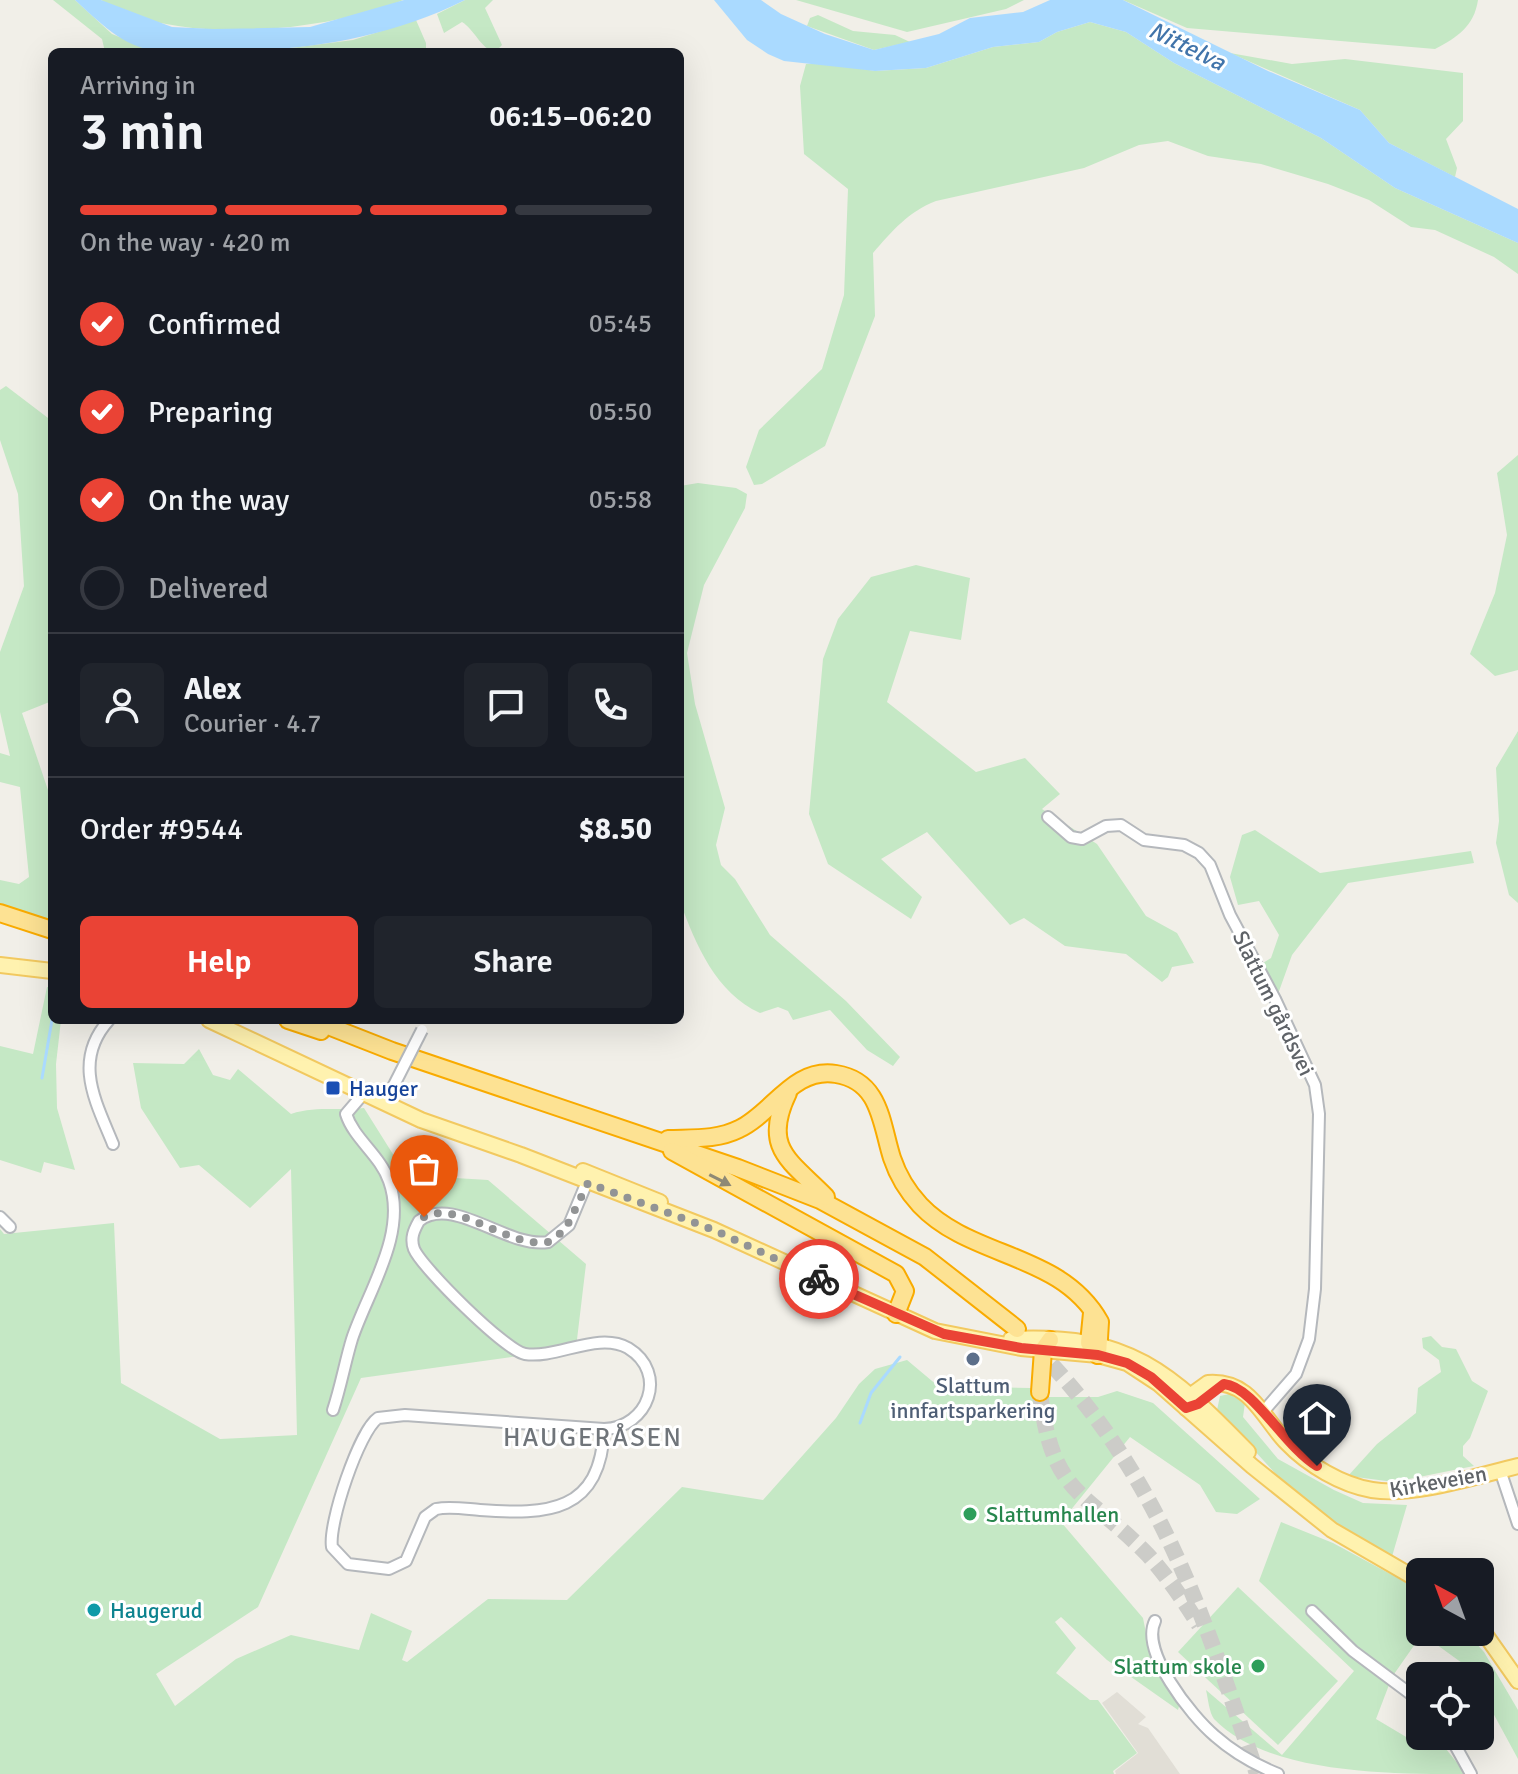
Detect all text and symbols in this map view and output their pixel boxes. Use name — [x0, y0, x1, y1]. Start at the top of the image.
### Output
water label: Nittelva — [1144, 15, 1231, 78]
text: Arriving in — [80, 70, 196, 102]
text: 06:15–06:20 — [489, 98, 652, 135]
text: 3 min — [80, 100, 205, 164]
text: On the way · 420 m — [80, 227, 290, 259]
icon: check — [80, 302, 124, 346]
text: Confirmed — [148, 306, 281, 343]
text: 05:45 — [589, 308, 652, 340]
icon: check — [80, 390, 124, 434]
text: Preparing — [148, 394, 273, 431]
text: 05:50 — [589, 396, 652, 428]
icon: check — [80, 478, 124, 522]
text: On the way — [148, 482, 289, 519]
text: 05:58 — [589, 484, 652, 516]
text: Delivered — [148, 570, 269, 607]
button: person — [80, 663, 164, 747]
button: chat — [464, 663, 548, 747]
button: phone — [568, 663, 652, 747]
text: Alex — [184, 671, 241, 708]
text: Courier · 4.7 — [184, 708, 321, 740]
text: Order #9544 — [80, 811, 243, 848]
text: $8.50 — [579, 811, 652, 848]
button: Help — [80, 916, 358, 1008]
button: Share — [374, 916, 652, 1008]
street label: Slattum gårdsvei — [1227, 926, 1320, 1080]
place label: Hauger — [349, 1075, 418, 1102]
marker: Hauger — [324, 1079, 342, 1097]
pin — [390, 1135, 458, 1217]
icon: bag — [402, 1147, 446, 1191]
one-way arrow — [709, 1173, 732, 1186]
courier — [779, 1239, 859, 1319]
icon: bike — [797, 1257, 841, 1301]
marker: Slattum innfartsparkering — [964, 1350, 982, 1368]
place label: Slattum innfartsparkering — [891, 1372, 1055, 1424]
pin — [1283, 1384, 1351, 1466]
icon: home — [1295, 1396, 1339, 1440]
district label: HAUGERÅSEN — [503, 1422, 683, 1454]
street label: Kirkeveien — [1387, 1460, 1489, 1503]
place label: Slattumhallen — [986, 1501, 1119, 1528]
marker: Slattumhallen — [961, 1505, 979, 1523]
north arrow — [1406, 1558, 1494, 1646]
map controls — [1406, 1558, 1494, 1750]
place label: Haugerud — [110, 1597, 202, 1624]
marker: Haugerud — [85, 1601, 103, 1619]
place label: Slattum skole — [1114, 1653, 1242, 1680]
marker: Slattum skole — [1249, 1657, 1267, 1675]
button: locate — [1406, 1662, 1494, 1750]

